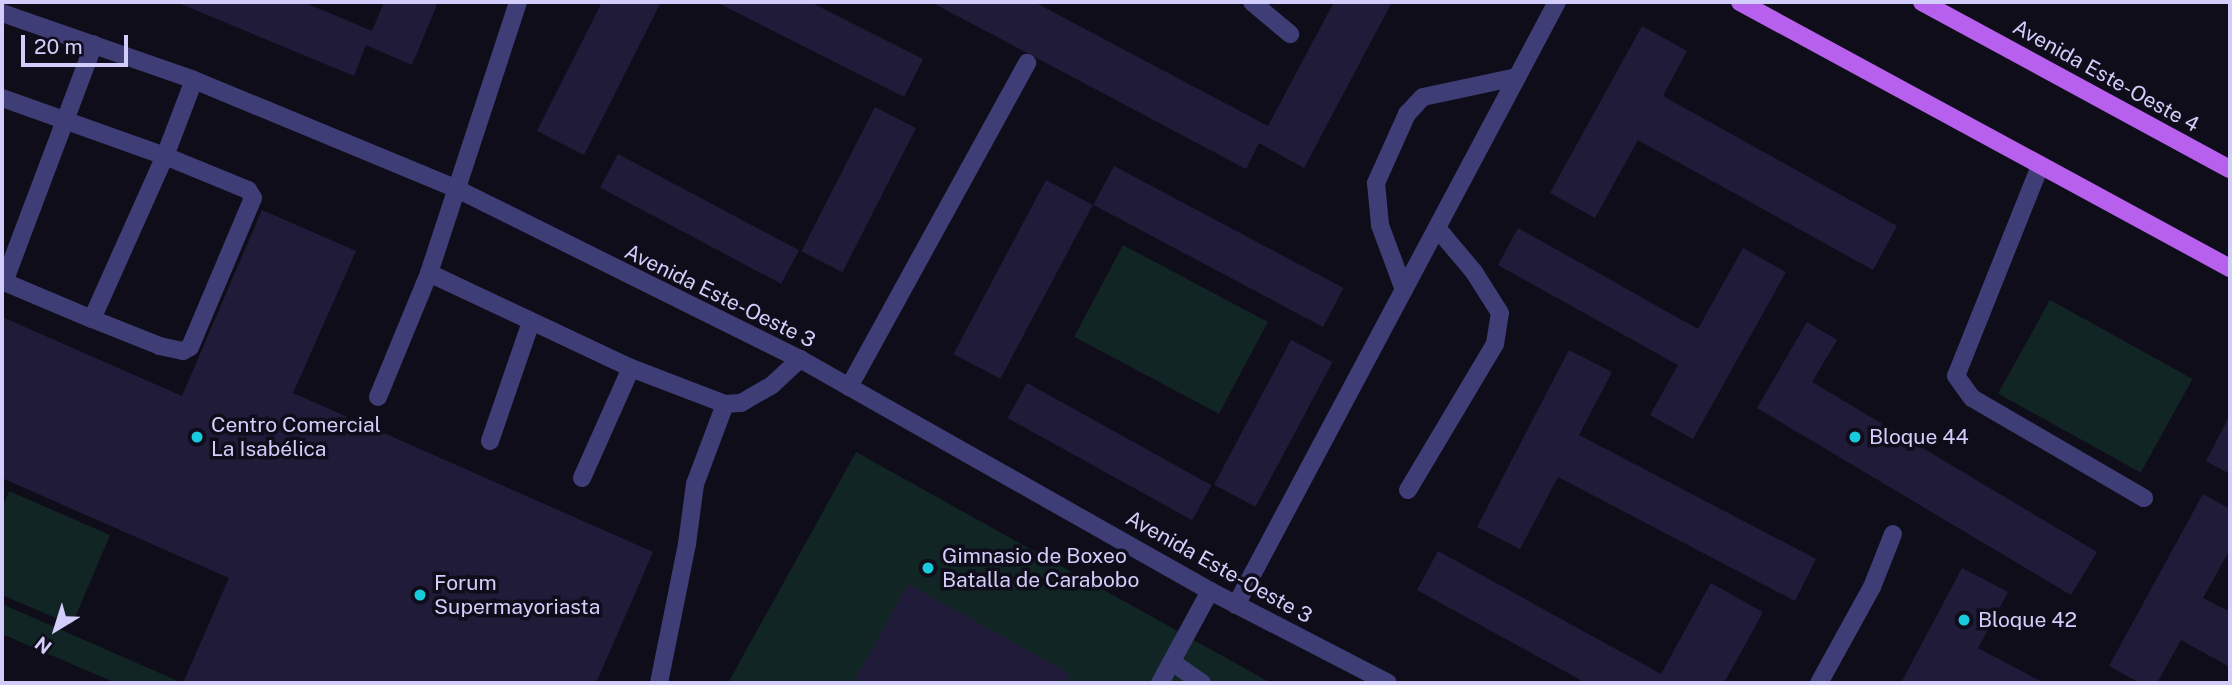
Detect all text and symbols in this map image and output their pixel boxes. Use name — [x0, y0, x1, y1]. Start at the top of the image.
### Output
street label: Avenida Este-Oeste 4 — [2008, 14, 2204, 138]
scale bar — [24, 21, 131, 65]
text: 20 m — [34, 34, 83, 59]
street label: Avenida Este-Oeste 3 — [620, 239, 820, 353]
place label: Centro Comercial La Isabélica — [211, 412, 381, 462]
place label: Bloque 44 — [1869, 424, 1969, 450]
marker: Centro Comercial La Isabélica — [189, 429, 205, 445]
marker: Bloque 44 — [1847, 429, 1863, 445]
street label: Avenida Este-Oeste 3 — [1121, 505, 1317, 629]
place label: Gimnasio de Boxeo Batalla de Carabobo — [942, 543, 1140, 593]
marker: Gimnasio de Boxeo Batalla de Carabobo — [920, 560, 936, 576]
place label: Forum Supermayoriasta — [434, 570, 600, 620]
marker: Forum Supermayoriasta — [412, 587, 428, 603]
north arrow — [21, 594, 91, 664]
place label: Bloque 42 — [1978, 607, 2077, 633]
marker: Bloque 42 — [1956, 612, 1972, 628]
text: N — [30, 632, 56, 659]

